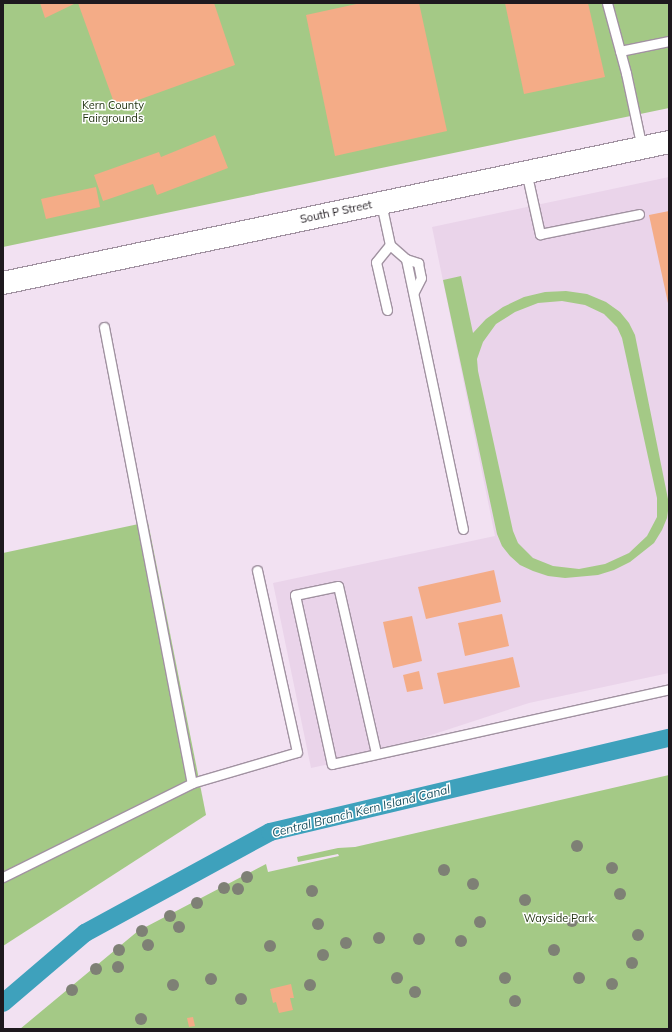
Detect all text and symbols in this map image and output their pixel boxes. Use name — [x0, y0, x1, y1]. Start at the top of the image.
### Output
park label: Kern County Fairgrounds — [82, 99, 144, 125]
street label: South P Street — [299, 198, 373, 226]
water label: Central Branch Kern Island Canal — [270, 782, 452, 840]
park label: Wayside Park — [524, 911, 594, 925]

